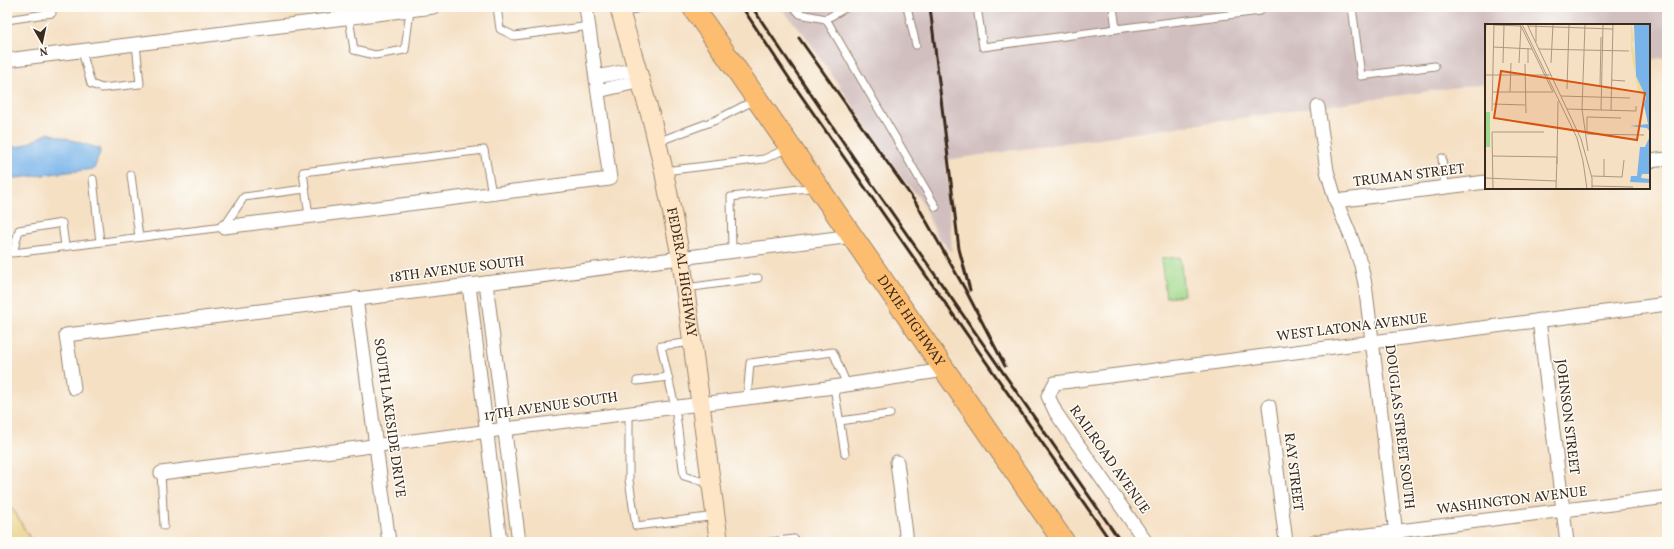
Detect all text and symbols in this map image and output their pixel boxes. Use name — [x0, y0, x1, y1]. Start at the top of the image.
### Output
north arrow — [22, 22, 62, 62]
inset map — [1485, 24, 1650, 189]
text: N — [38, 42, 48, 58]
street label: TRUMAN STREET — [1352, 160, 1466, 192]
street label: FEDERAL HIGHWAY — [662, 206, 701, 339]
street label: 18TH AVENUE SOUTH — [388, 252, 526, 288]
street label: DIXIE HIGHWAY — [872, 271, 949, 371]
street label: WEST LATONA AVENUE — [1275, 309, 1429, 347]
street label: SOUTH LAKESIDE DRIVE — [368, 337, 410, 499]
street label: DOUGLAS STREET SOUTH — [1379, 344, 1419, 510]
street label: JOHNSON STREET — [1550, 358, 1584, 476]
street label: 17TH AVENUE SOUTH — [483, 388, 619, 426]
street label: RAILROAD AVENUE — [1064, 402, 1154, 518]
street label: RAY STREET — [1279, 432, 1307, 512]
street label: WASHINGTON AVENUE — [1436, 482, 1588, 520]

